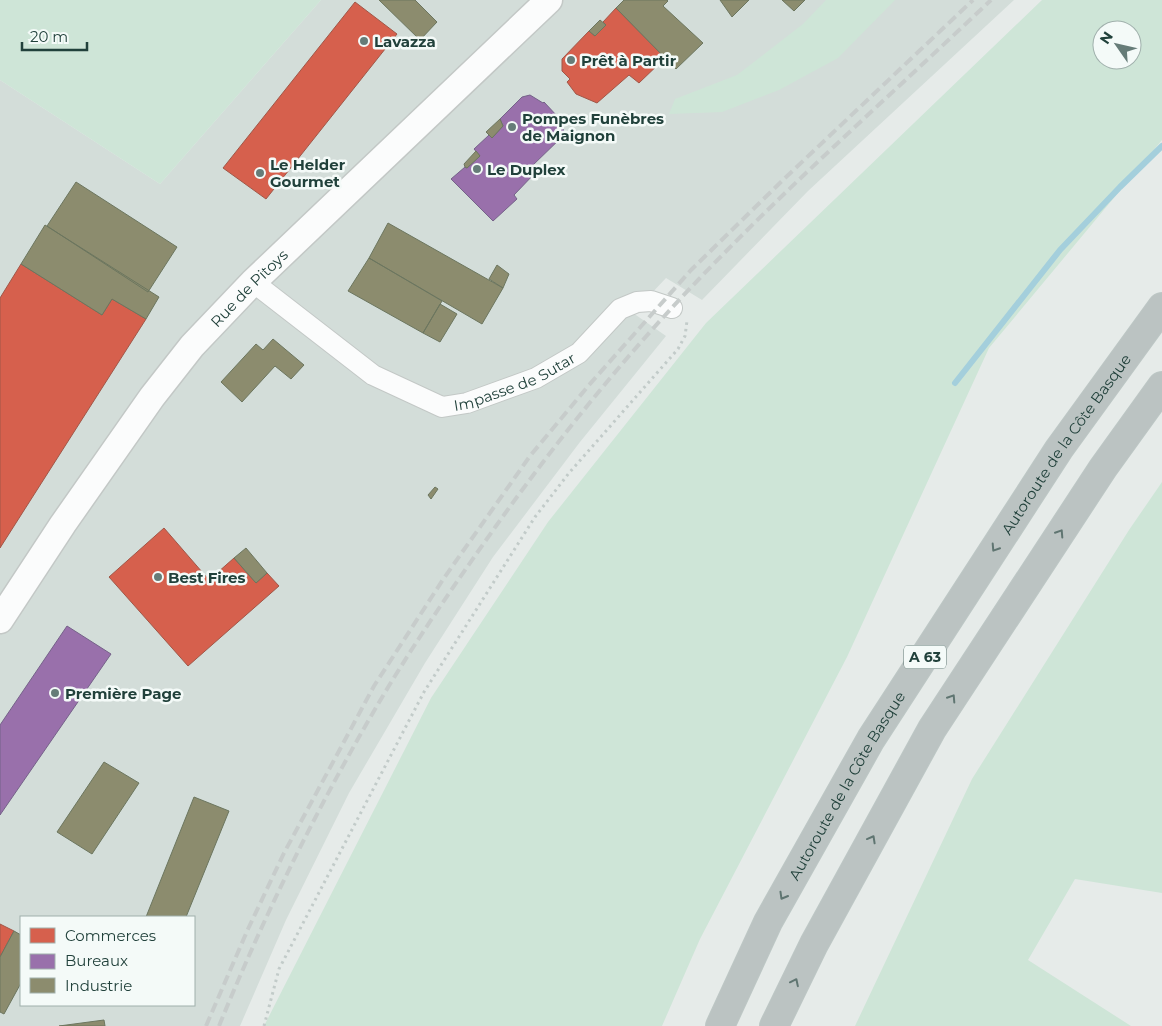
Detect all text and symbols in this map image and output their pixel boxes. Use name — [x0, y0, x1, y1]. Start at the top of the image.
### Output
scale bar — [22, 20, 88, 52]
north arrow — [1092, 20, 1142, 70]
text: 20 m — [30, 27, 68, 46]
text: N — [1096, 28, 1117, 47]
place label: Lavazza — [374, 32, 436, 51]
marker: Lavazza — [358, 35, 370, 47]
place label: Prêt à Partir — [581, 51, 677, 70]
marker: Prêt à Partir — [565, 54, 577, 66]
place label: Pompes Funèbres de Maignon — [522, 109, 664, 145]
marker: Pompes Funèbres de Maignon — [506, 121, 518, 133]
place label: Le Helder Gourmet — [270, 155, 346, 191]
place label: Le Duplex — [487, 160, 566, 179]
marker: Le Duplex — [471, 163, 483, 175]
marker: Le Helder Gourmet — [254, 167, 266, 179]
street label: Rue de Pitoys — [206, 245, 291, 331]
street label: Impasse de Sutar — [452, 348, 578, 414]
street label: Autoroute de la Côte Basque — [997, 350, 1135, 538]
one-way arrow — [1054, 529, 1064, 538]
one-way arrow — [992, 542, 1001, 552]
place label: Best Fires — [168, 568, 246, 587]
marker: Best Fires — [152, 571, 164, 583]
road number: A 63 — [904, 646, 946, 669]
place label: Première Page — [65, 684, 181, 703]
marker: Première Page — [49, 687, 61, 699]
street label: Autoroute de la Côte Basque — [784, 688, 909, 883]
one-way arrow — [946, 694, 956, 703]
one-way arrow — [865, 835, 875, 844]
one-way arrow — [779, 890, 789, 899]
legend — [20, 916, 195, 1006]
text: Commerces — [65, 926, 156, 945]
text: Bureaux — [65, 951, 128, 970]
text: Industrie — [65, 976, 132, 995]
one-way arrow — [789, 978, 799, 987]

